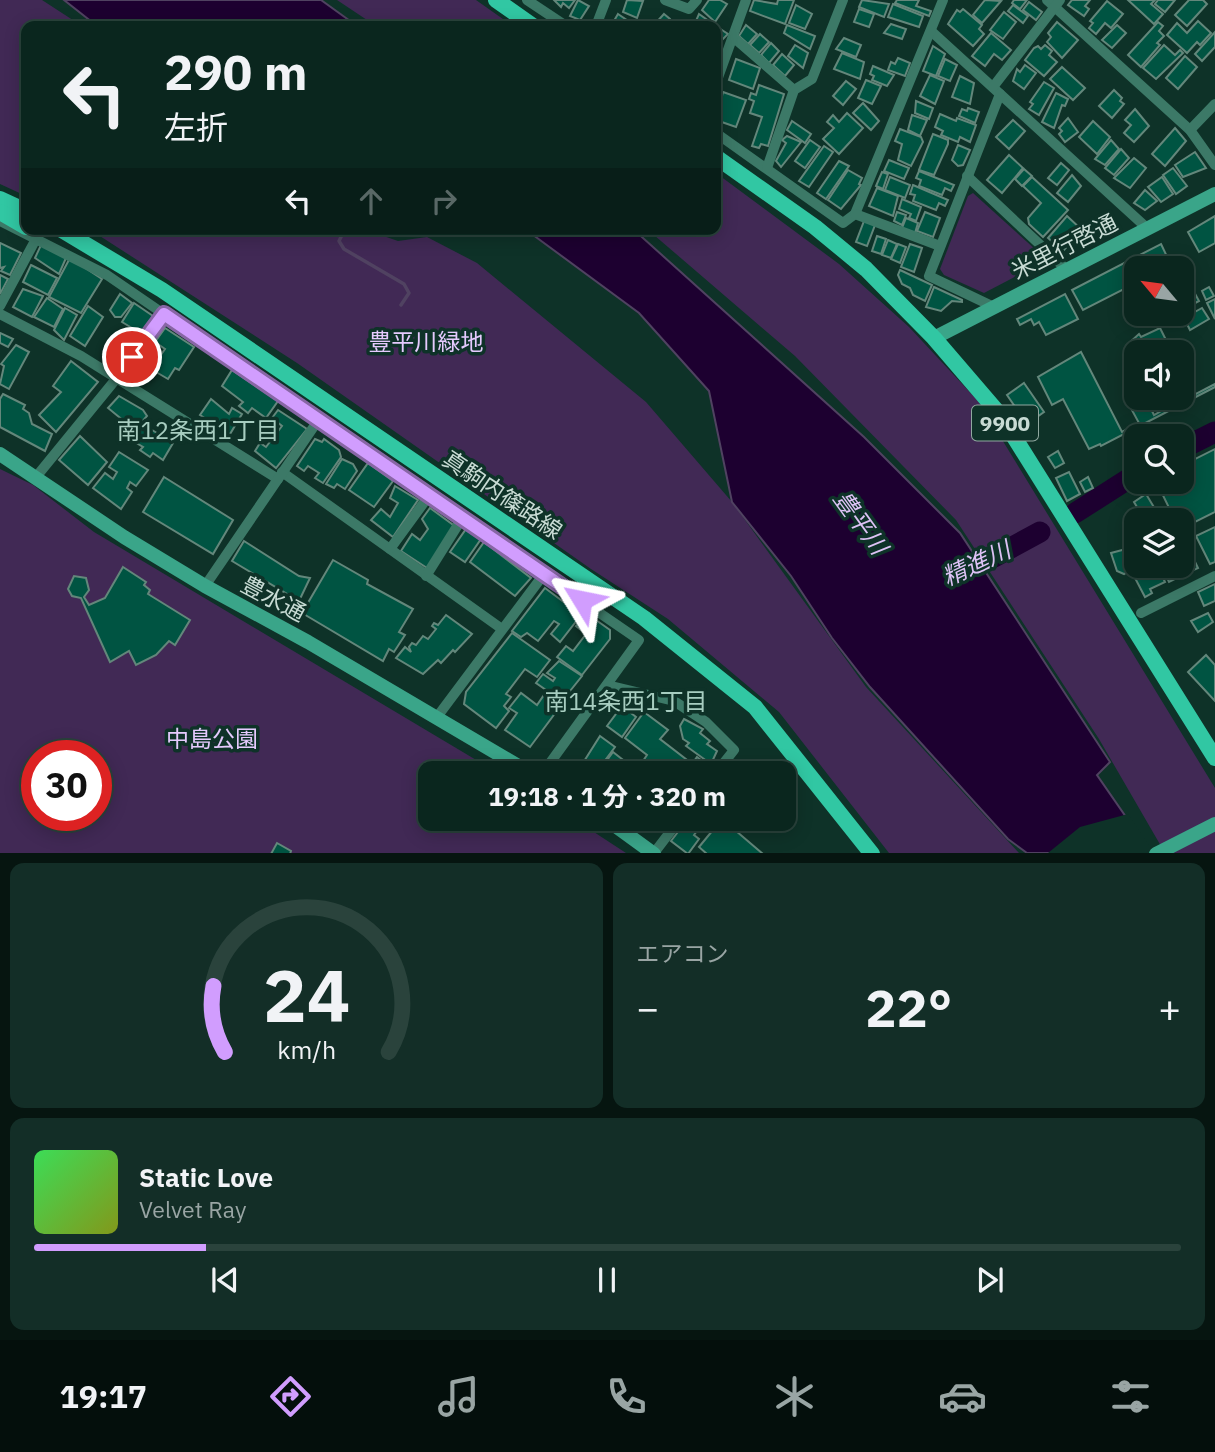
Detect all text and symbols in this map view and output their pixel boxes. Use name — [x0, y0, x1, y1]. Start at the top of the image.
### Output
text: 290 m — [164, 40, 308, 103]
icon: left — [49, 49, 140, 140]
text: 左折 — [164, 106, 228, 148]
icon: left — [279, 182, 317, 220]
icon: ahead — [352, 182, 390, 220]
icon: right — [425, 182, 463, 220]
street label: 米里行啓通 — [1006, 207, 1122, 285]
north arrow — [1124, 256, 1194, 326]
map controls — [1124, 256, 1194, 578]
park label: 豊平川緑地 — [369, 326, 484, 356]
pin — [102, 327, 162, 387]
icon: arrive — [113, 338, 151, 376]
button: sound — [1124, 340, 1194, 410]
road number: 9900 — [972, 406, 1038, 440]
district label: 南12条西1丁目 — [116, 414, 280, 446]
button: search — [1124, 424, 1194, 494]
street label: 真駒内篠路線 — [437, 443, 569, 545]
water label: 豊平川 — [827, 483, 897, 563]
button: layers — [1124, 508, 1194, 578]
water label: 精進川 — [937, 532, 1018, 593]
position arrow — [545, 563, 619, 637]
street label: 豊水通 — [236, 569, 312, 627]
district label: 南14条西1丁目 — [544, 685, 708, 717]
park label: 中島公園 — [166, 723, 258, 753]
speed limit sign: 30 — [21, 740, 112, 831]
text: 19:18 · 1 分 · 320 m — [488, 779, 726, 813]
text: エアコン — [637, 938, 729, 968]
text: 24 — [263, 947, 350, 1042]
text: 22° — [865, 974, 952, 1041]
text: − — [637, 983, 659, 1032]
text: + — [1158, 983, 1181, 1032]
text: km/h — [277, 1032, 336, 1065]
text: Static Love — [139, 1160, 273, 1194]
text: Velvet Ray — [139, 1194, 246, 1224]
icon: previous — [206, 1261, 244, 1299]
icon: pause — [588, 1261, 626, 1299]
icon: next — [971, 1261, 1009, 1299]
icon: directions — [266, 1372, 315, 1421]
icon: music — [434, 1372, 483, 1421]
icon: phone — [602, 1372, 651, 1421]
icon: climate — [770, 1372, 819, 1421]
icon: car — [938, 1372, 987, 1421]
icon: filters — [1106, 1372, 1155, 1421]
text: 19:17 — [60, 1375, 147, 1417]

